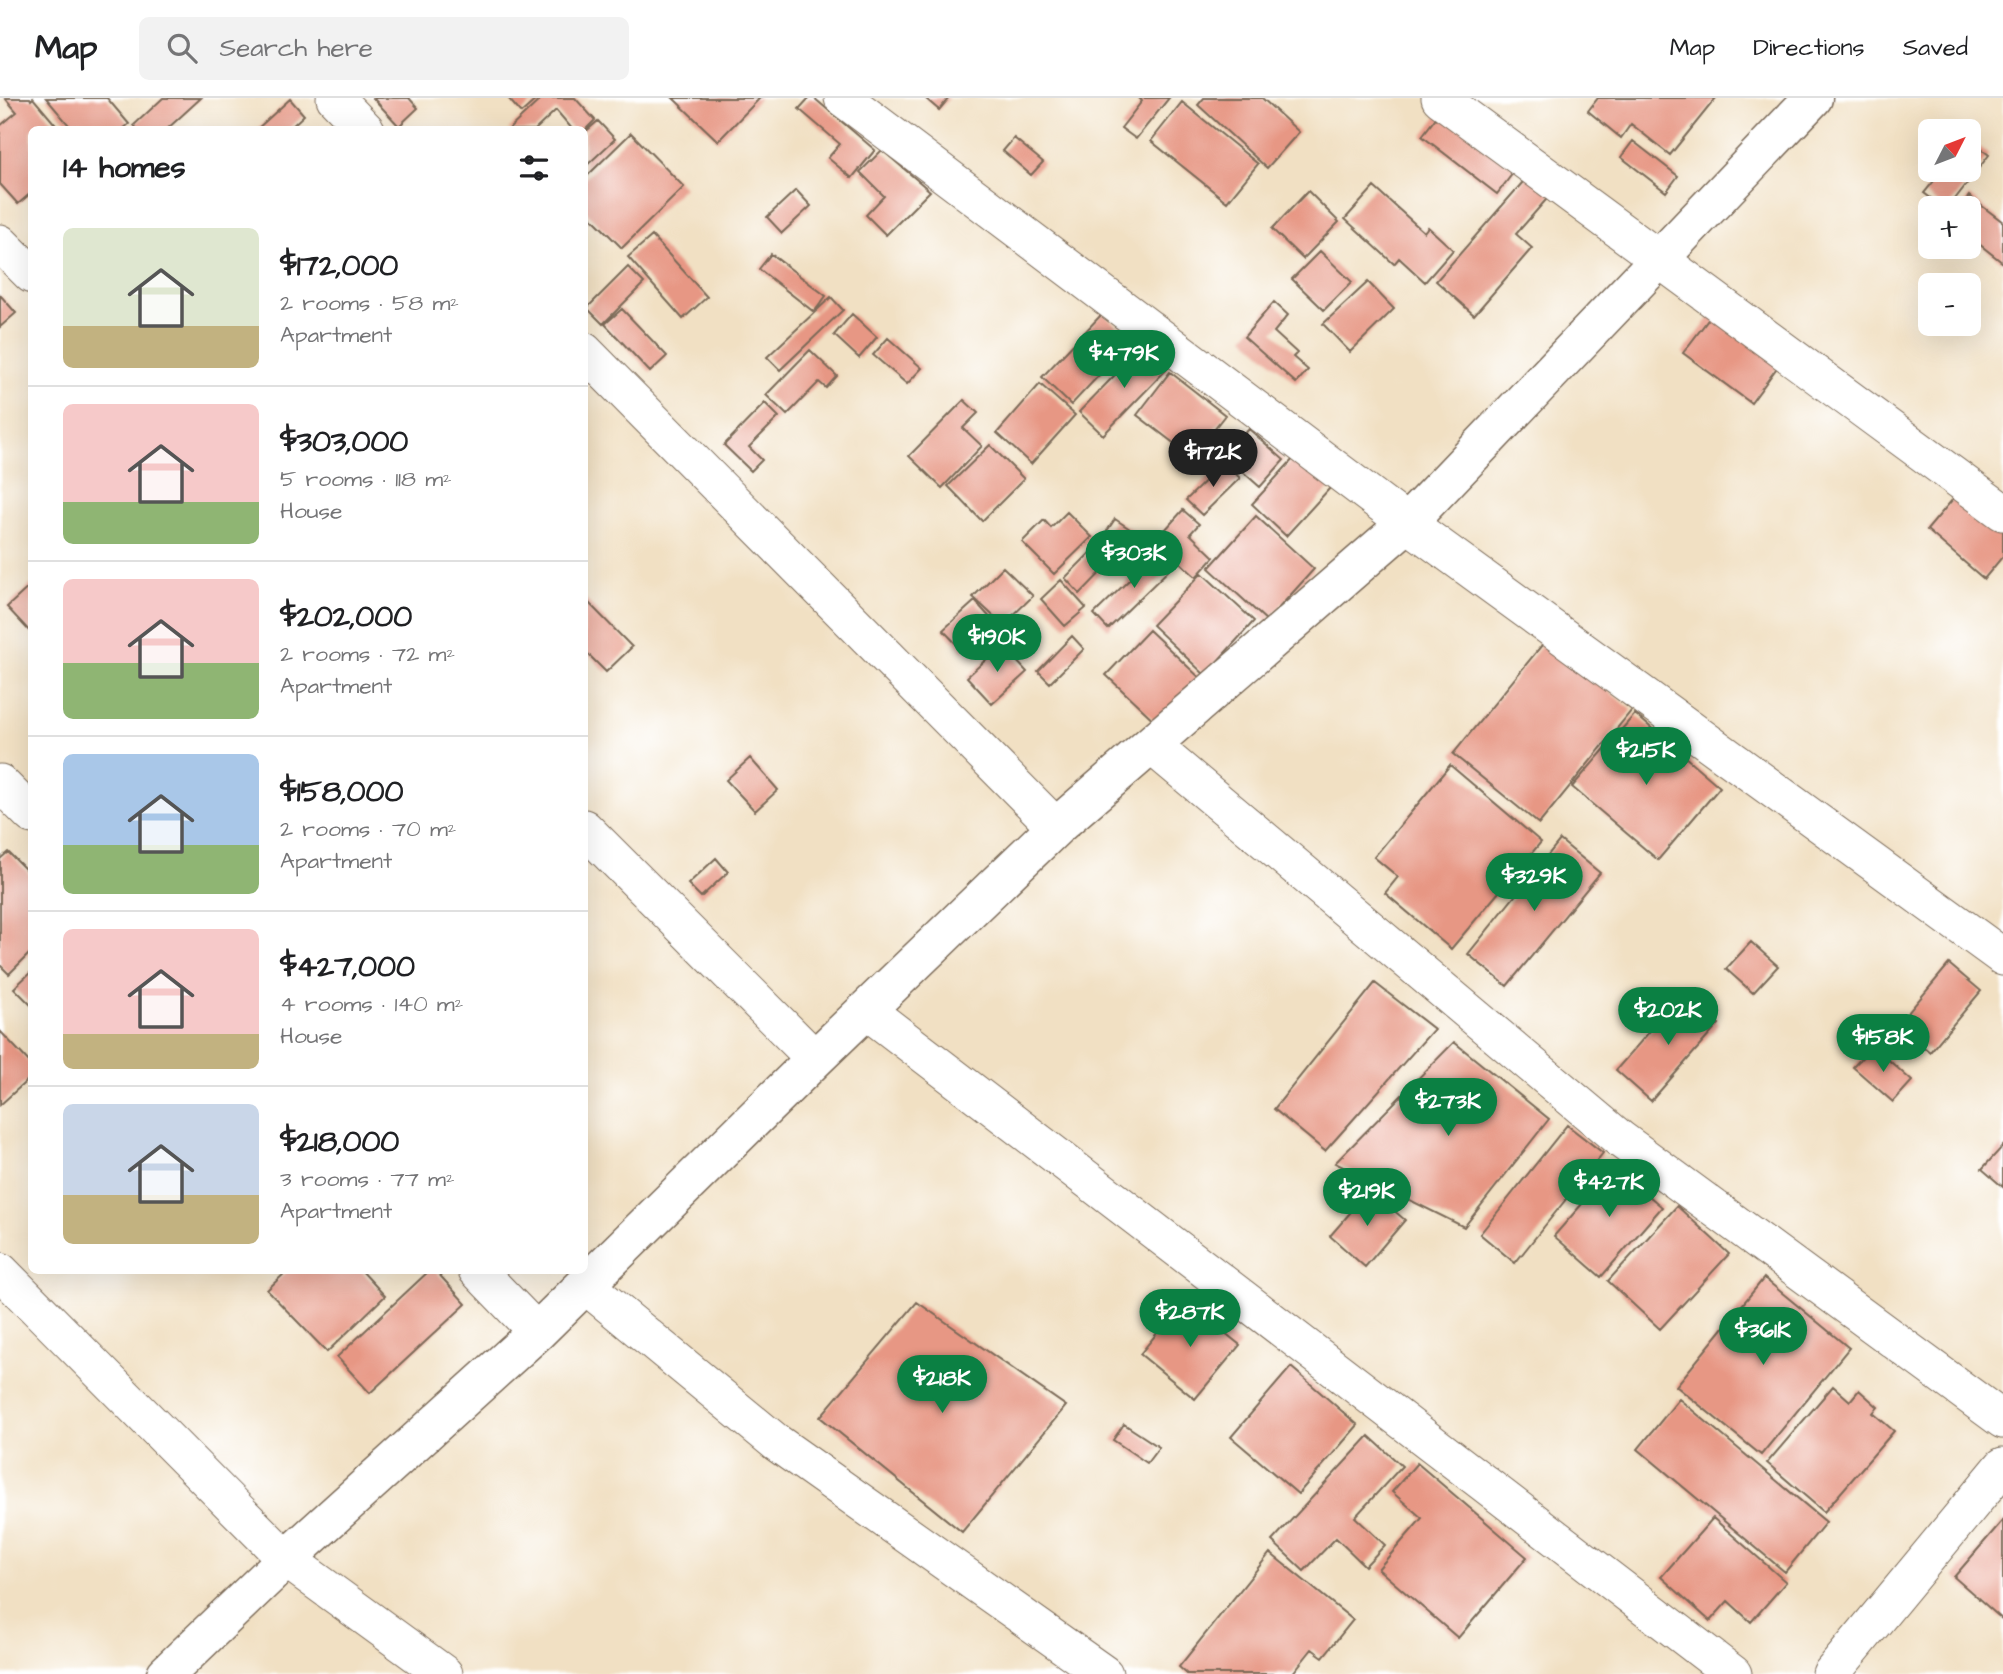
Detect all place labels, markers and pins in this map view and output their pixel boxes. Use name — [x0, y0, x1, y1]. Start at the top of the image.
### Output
pin: $479K — [1075, 330, 1173, 390]
pin: $172K — [1164, 430, 1262, 489]
pin: $303K — [1085, 531, 1183, 590]
pin: $190K — [948, 614, 1046, 674]
pin: $215K — [1597, 728, 1695, 787]
pin: $329K — [1485, 854, 1583, 913]
pin: $202K — [1619, 988, 1717, 1047]
pin: $158K — [1834, 1014, 1932, 1074]
pin: $273K — [1399, 1079, 1497, 1138]
pin: $427K — [1560, 1160, 1658, 1219]
pin: $219K — [1318, 1168, 1416, 1228]
pin: $287K — [1141, 1290, 1239, 1349]
pin: $361K — [1714, 1308, 1812, 1367]
pin: $218K — [893, 1356, 991, 1415]

